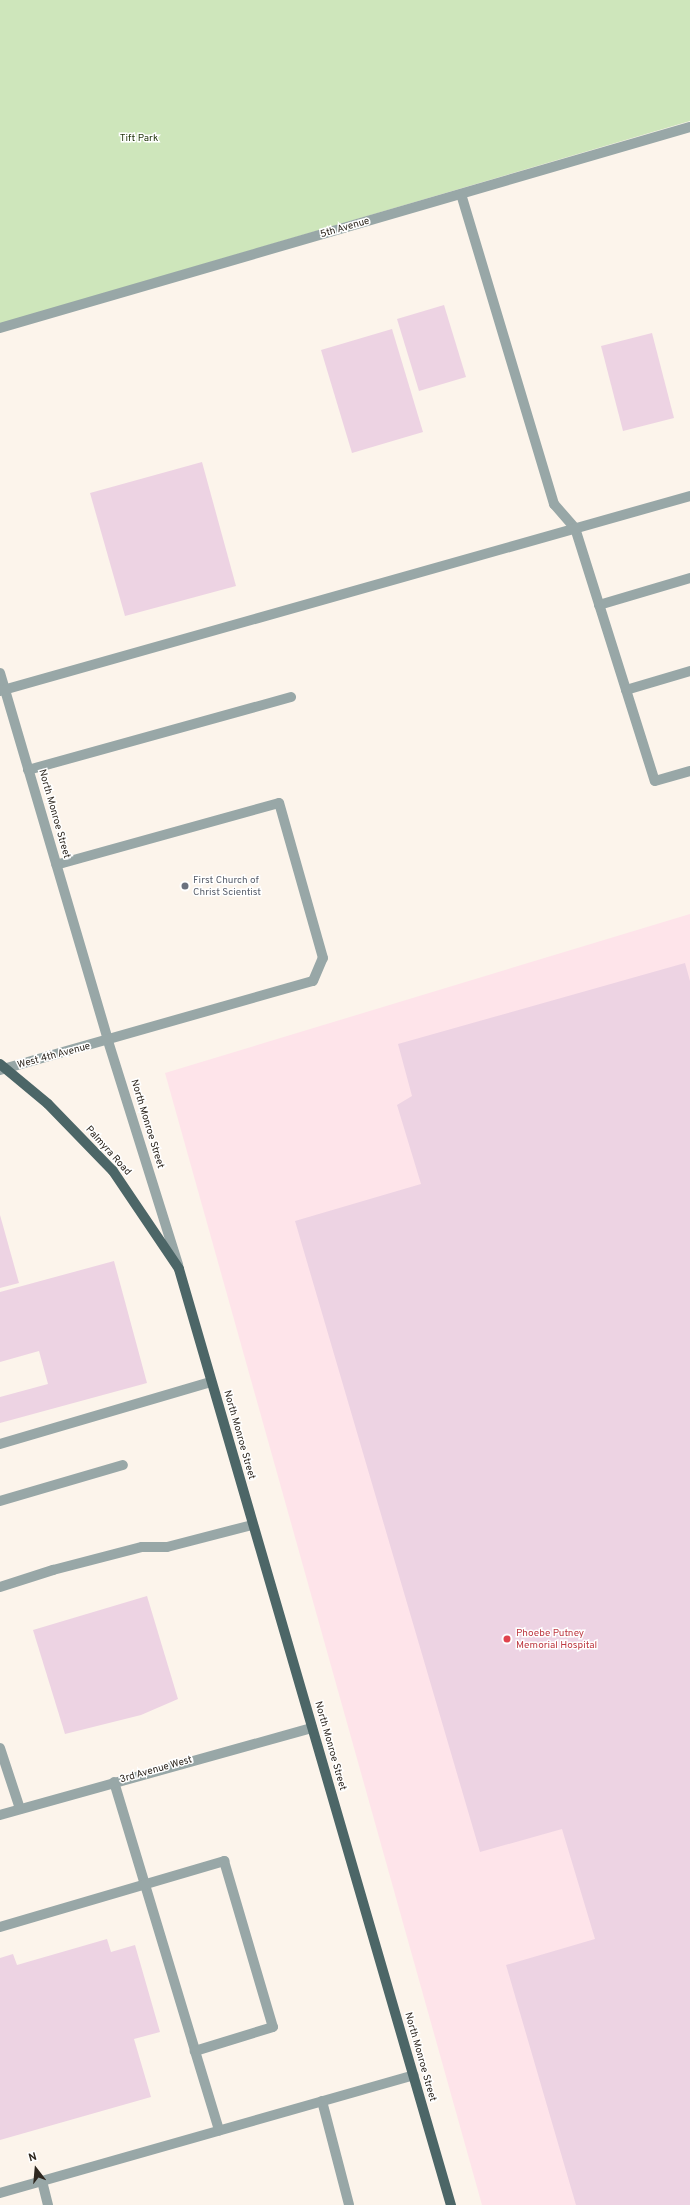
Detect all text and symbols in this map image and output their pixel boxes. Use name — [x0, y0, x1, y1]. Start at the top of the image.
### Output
park label: Tift Park — [120, 133, 158, 145]
street label: 5th Avenue — [319, 215, 371, 241]
street label: North Monroe Street — [36, 768, 72, 860]
place label: First Church of Christ Scientist — [193, 874, 261, 898]
marker: First Church of Christ Scientist — [180, 881, 190, 891]
street label: West 4th Avenue — [16, 1040, 92, 1072]
street label: North Monroe Street — [128, 1078, 166, 1170]
street label: Palmyra Road — [83, 1124, 133, 1178]
street label: North Monroe Street — [221, 1389, 257, 1481]
place label: Phoebe Putney Memorial Hospital — [516, 1627, 597, 1650]
marker: Phoebe Putney Memorial Hospital — [501, 1633, 513, 1645]
street label: North Monroe Street — [312, 1700, 348, 1792]
street label: 3rd Avenue West — [118, 1754, 194, 1786]
street label: North Monroe Street — [402, 2011, 438, 2103]
north arrow — [16, 2149, 56, 2189]
text: N — [27, 2150, 38, 2165]

